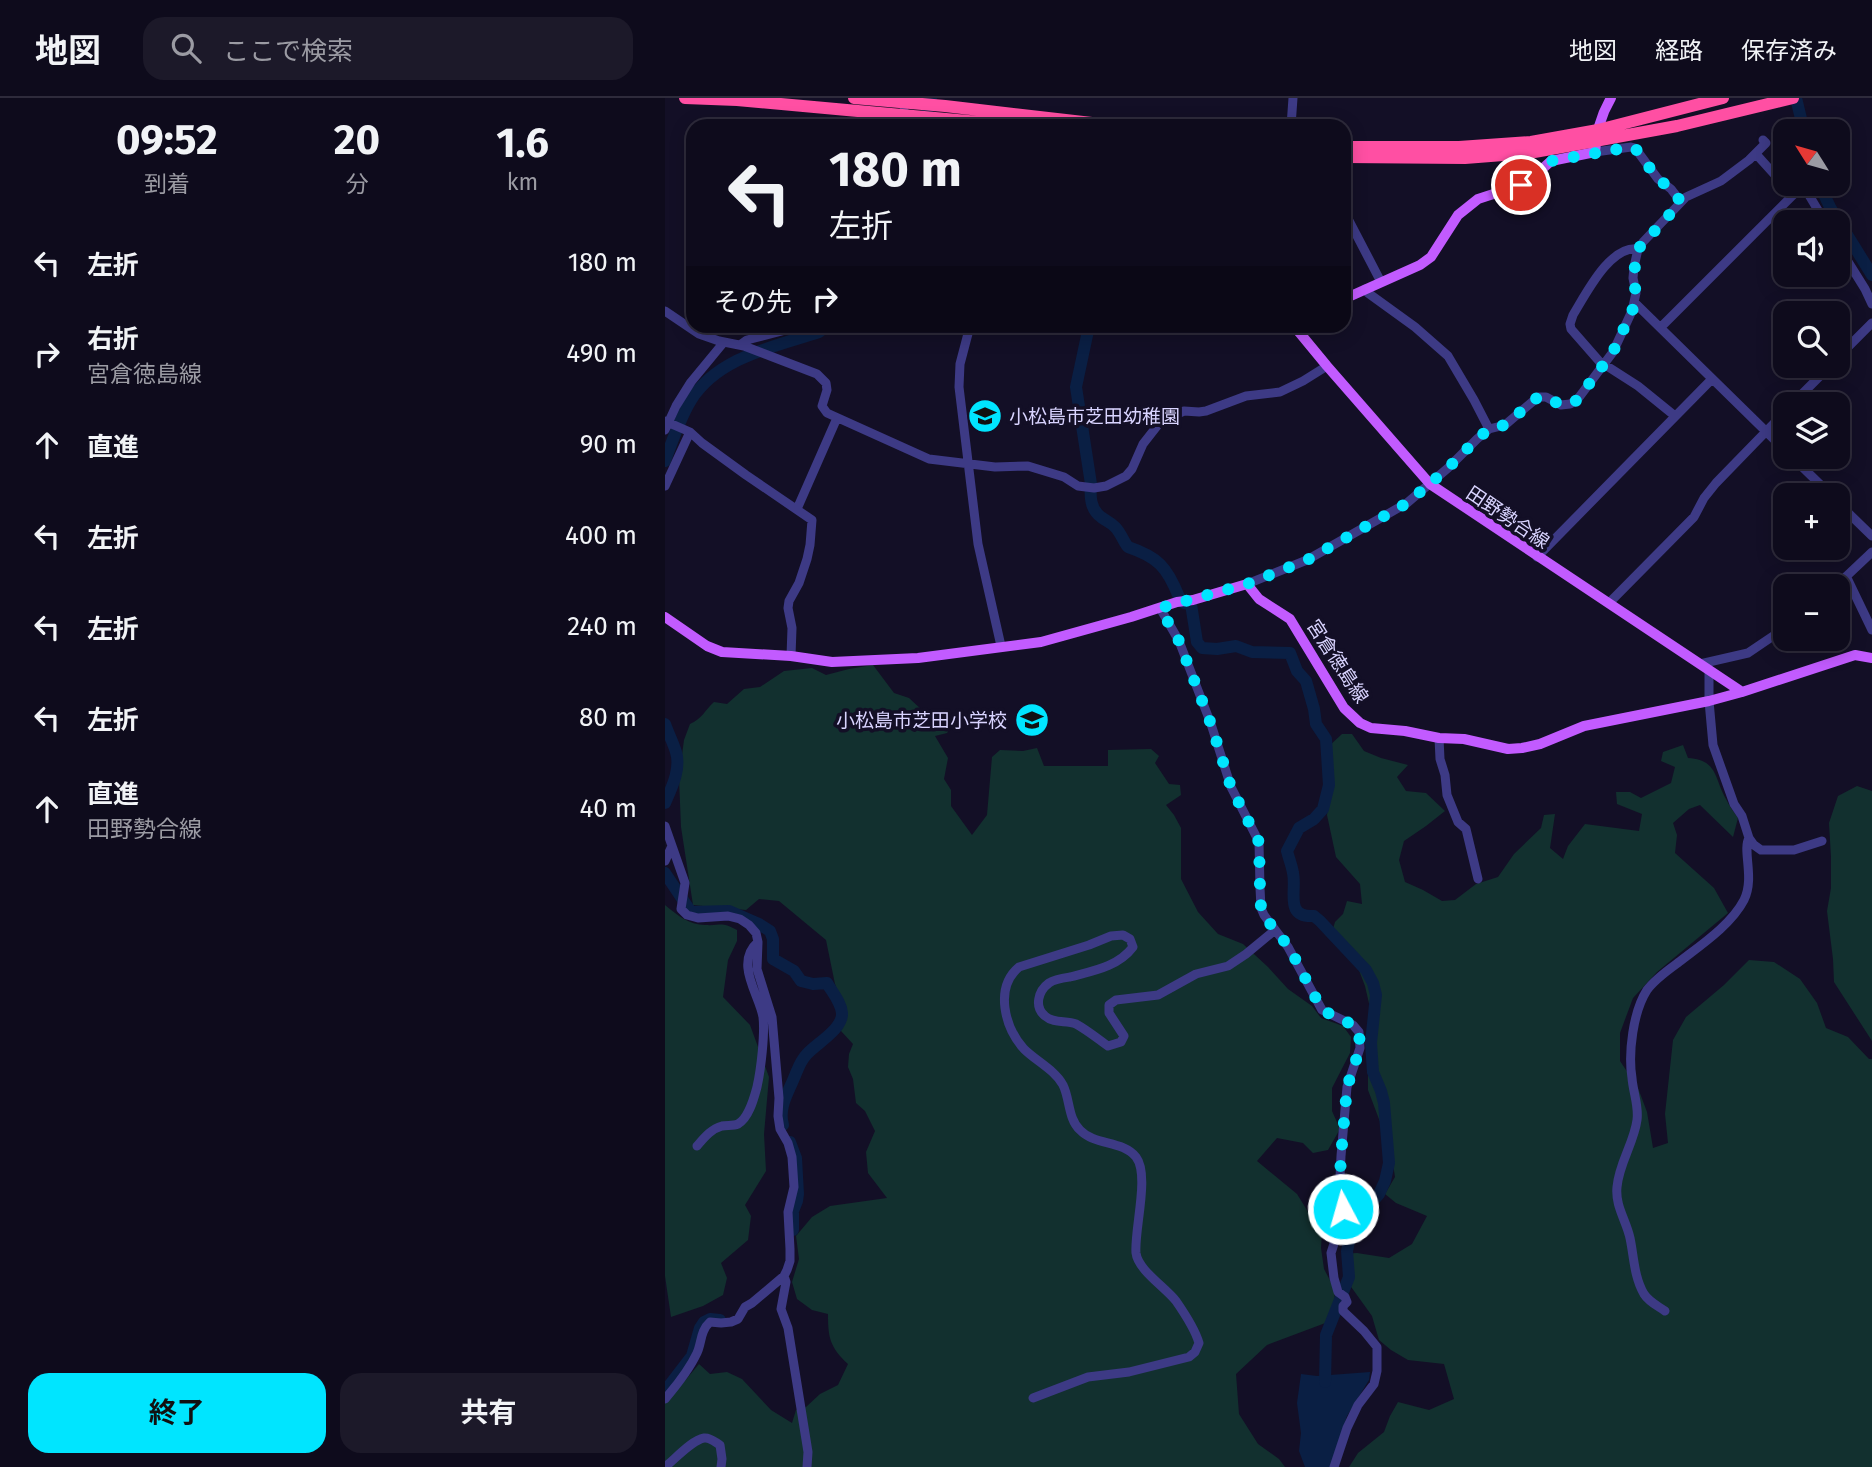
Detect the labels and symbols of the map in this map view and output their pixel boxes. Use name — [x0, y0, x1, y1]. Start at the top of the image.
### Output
north arrow — [1773, 119, 1850, 196]
pin — [1491, 155, 1551, 215]
school or university icon: 小松島市芝田幼稚園 — [966, 397, 1004, 435]
place label: 小松島市芝田幼稚園 — [1009, 405, 1180, 428]
street label: 田野勢合線 — [1462, 481, 1554, 554]
street label: 宮倉徳島線 — [1302, 615, 1373, 707]
school or university icon: 小松島市芝田小学校 — [1013, 701, 1051, 739]
place label: 小松島市芝田小学校 — [836, 709, 1007, 732]
position arrow — [1306, 1172, 1380, 1246]

